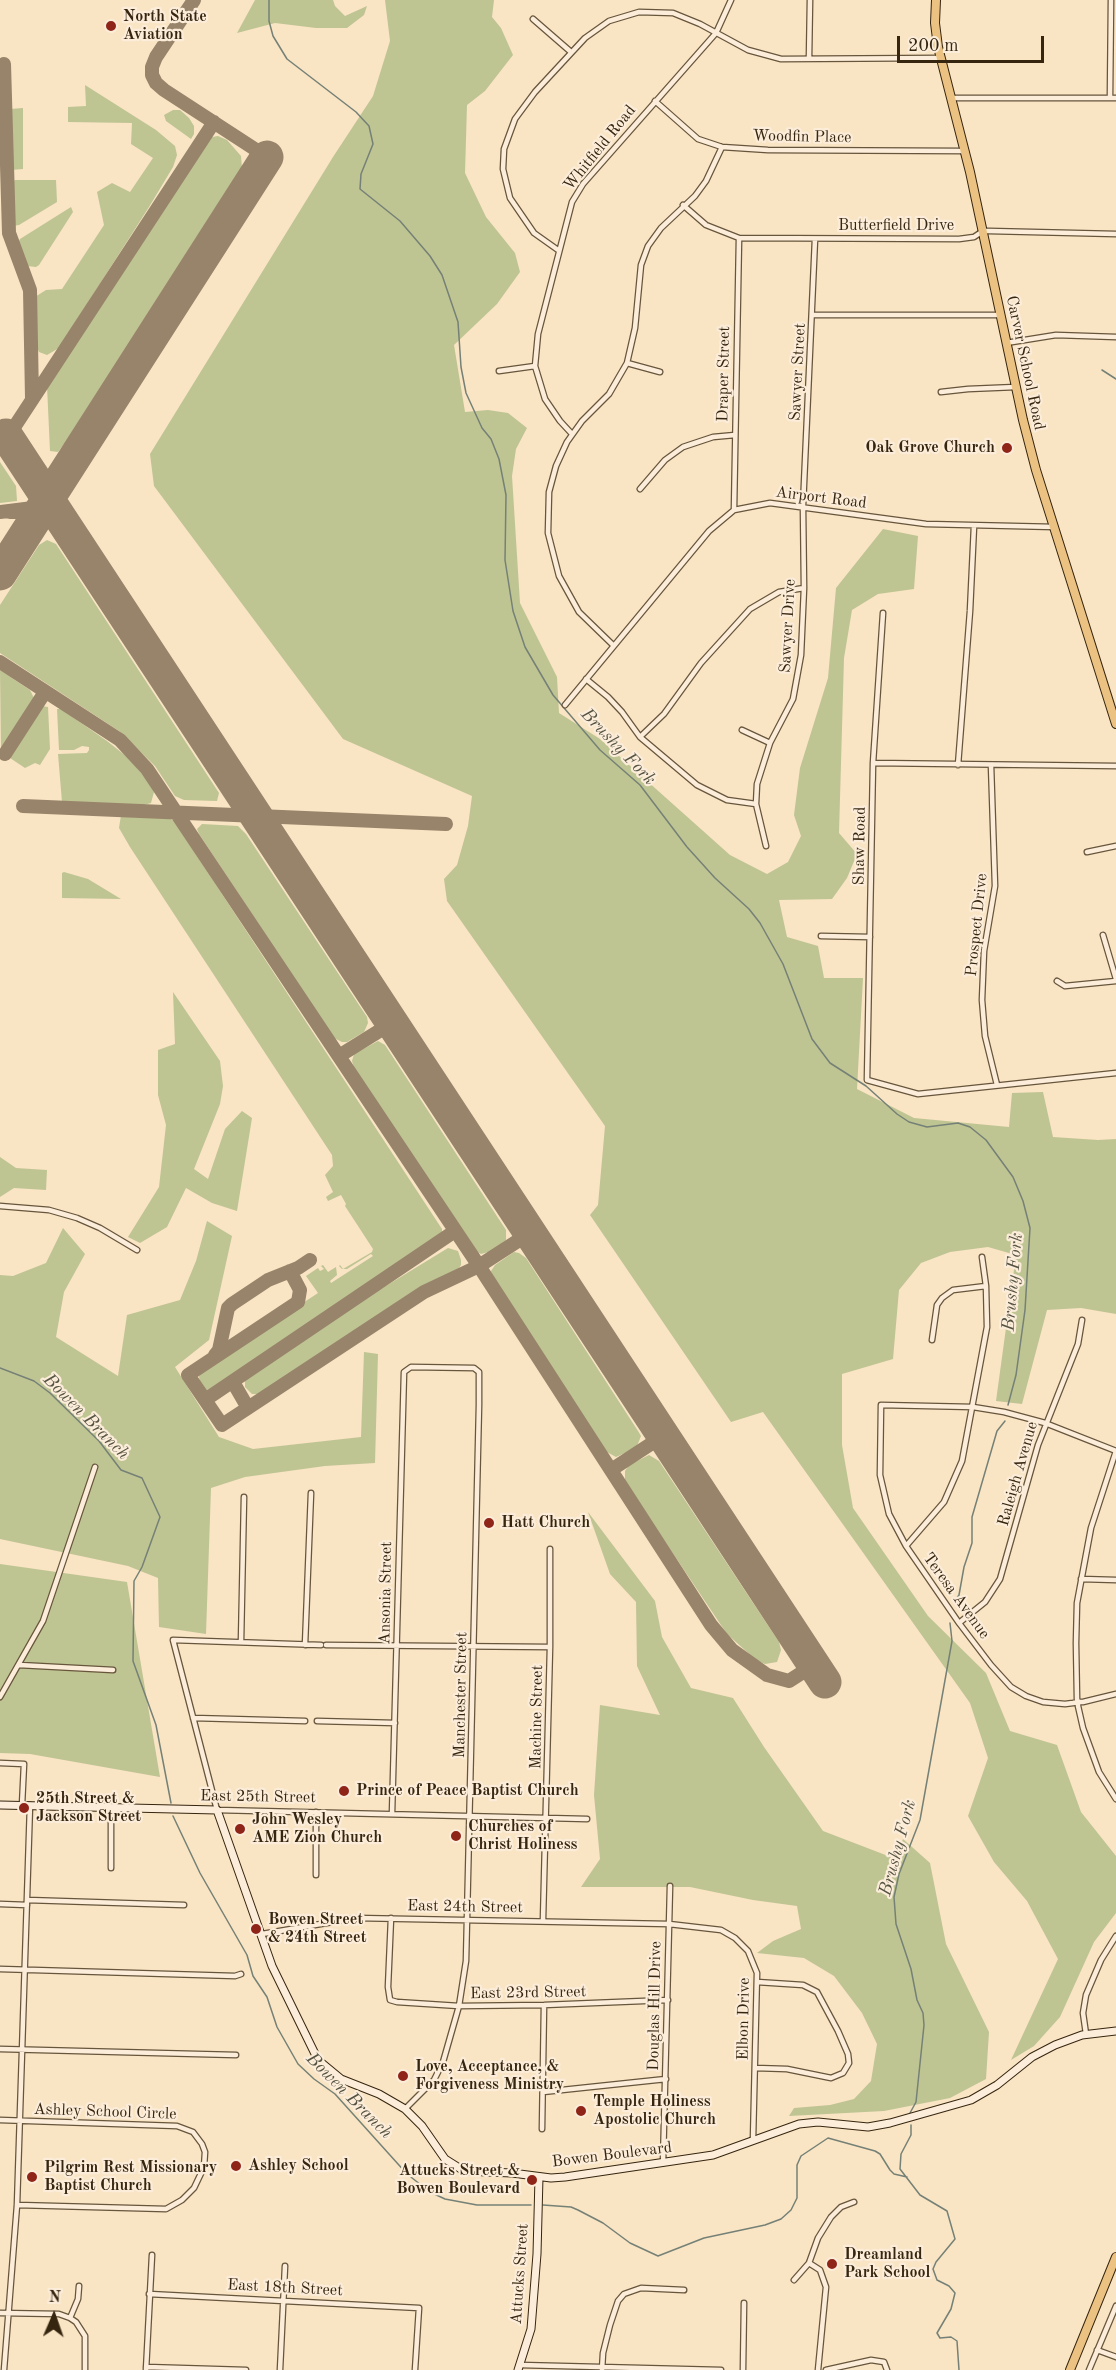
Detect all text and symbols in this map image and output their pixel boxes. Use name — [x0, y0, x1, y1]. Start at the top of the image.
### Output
place label: North State Aviation — [123, 7, 207, 45]
marker: North State Aviation — [104, 19, 118, 33]
scale bar — [900, 24, 1047, 62]
text: 200 m — [908, 37, 959, 55]
street label: Whitfield Road — [560, 101, 640, 195]
street label: Woodfin Place — [752, 127, 852, 147]
street label: Butterfield Drive — [838, 216, 954, 236]
street label: Carver School Road — [1001, 294, 1049, 432]
street label: Sawyer Street — [786, 322, 810, 422]
street label: Draper Street — [714, 326, 734, 422]
place label: Oak Grove Church — [865, 438, 995, 458]
marker: Oak Grove Church — [1000, 441, 1014, 455]
street label: Airport Road — [774, 483, 868, 513]
street label: Sawyer Drive — [776, 578, 800, 674]
water label: Brushy Fork — [576, 704, 660, 790]
street label: Shaw Road — [850, 806, 870, 886]
street label: Prospect Drive — [962, 873, 992, 977]
water label: Brushy Fork — [998, 1232, 1028, 1332]
water label: Bowen Branch — [38, 1369, 134, 1465]
street label: Raleigh Avenue — [994, 1419, 1042, 1529]
place label: Hatt Church — [501, 1513, 590, 1533]
marker: Hatt Church — [482, 1516, 496, 1530]
street label: Ansonia Street — [375, 1541, 397, 1645]
street label: Teresa Avenue — [918, 1549, 994, 1643]
street label: Manchester Street — [450, 1632, 472, 1758]
street label: Machine Street — [526, 1665, 548, 1769]
place label: Prince of Peace Baptist Church — [356, 1781, 579, 1801]
marker: Prince of Peace Baptist Church — [337, 1784, 351, 1798]
street label: East 25th Street — [200, 1786, 316, 1808]
place label: 25th Street & Jackson Street — [36, 1789, 141, 1827]
water label: Brushy Fork — [875, 1798, 921, 1898]
marker: 25th Street & Jackson Street — [17, 1801, 31, 1815]
place label: John Wesley AME Zion Church — [252, 1810, 382, 1848]
place label: Churches of Christ Holiness — [468, 1817, 578, 1855]
marker: John Wesley AME Zion Church — [233, 1822, 247, 1836]
marker: Churches of Christ Holiness — [449, 1829, 463, 1843]
street label: East 24th Street — [407, 1896, 523, 1918]
place label: Bowen Street & 24th Street — [268, 1910, 366, 1948]
marker: Bowen Street & 24th Street — [249, 1922, 263, 1936]
street label: Douglas Hill Drive — [644, 1941, 666, 2071]
street label: Elbon Drive — [734, 1977, 754, 2061]
street label: East 23rd Street — [470, 1982, 586, 2004]
water label: Bowen Branch — [301, 2048, 397, 2144]
place label: Love, Acceptance, & Forgiveness Ministry — [415, 2057, 564, 2095]
marker: Love, Acceptance, & Forgiveness Ministry — [396, 2069, 410, 2083]
place label: Temple Holiness Apostolic Church — [593, 2092, 716, 2130]
street label: Ashley School Circle — [33, 2100, 177, 2124]
marker: Temple Holiness Apostolic Church — [574, 2104, 588, 2118]
street label: Bowen Boulevard — [551, 2138, 673, 2172]
place label: Ashley School — [248, 2156, 349, 2176]
place label: Pilgrim Rest Missionary Baptist Church — [44, 2158, 217, 2196]
marker: Ashley School — [229, 2159, 243, 2173]
place label: Attucks Street & Bowen Boulevard — [396, 2161, 520, 2199]
marker: Pilgrim Rest Missionary Baptist Church — [25, 2170, 39, 2184]
marker: Attucks Street & Bowen Boulevard — [525, 2173, 539, 2187]
street label: Attucks Street — [507, 2223, 533, 2325]
place label: Dreamland Park School — [844, 2245, 930, 2283]
marker: Dreamland Park School — [825, 2257, 839, 2271]
street label: East 18th Street — [227, 2275, 343, 2301]
north arrow — [24, 2286, 84, 2346]
text: N — [48, 2290, 61, 2306]

